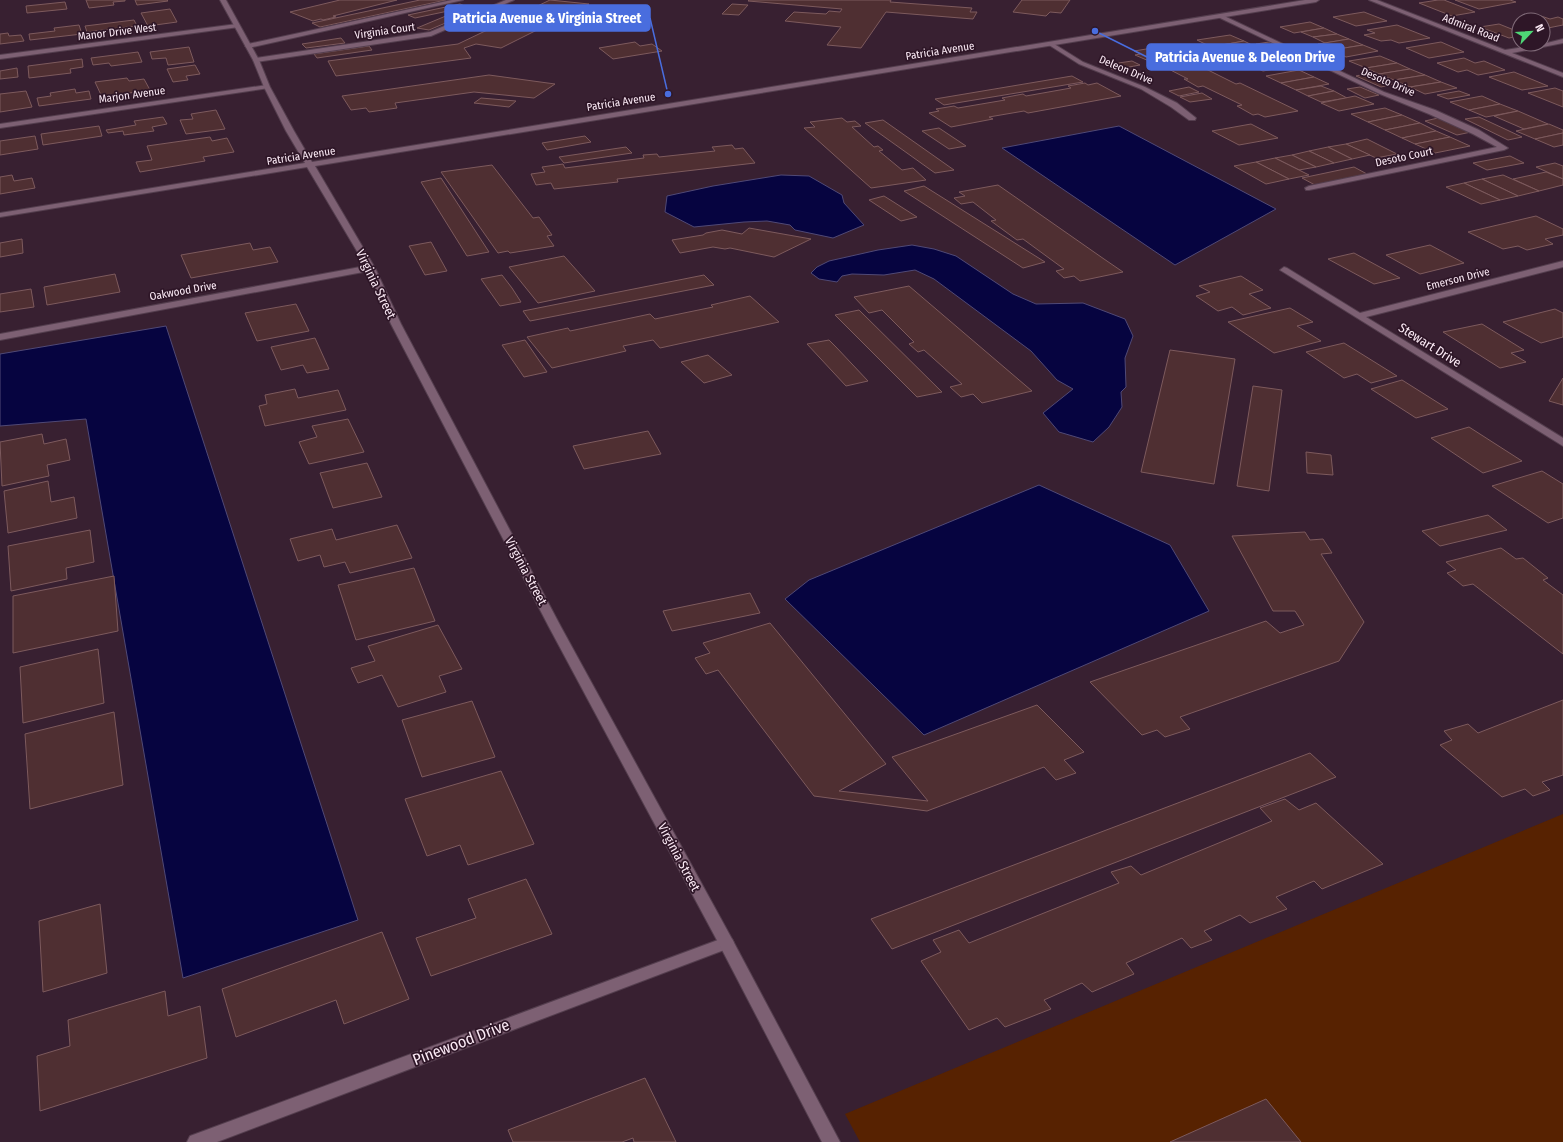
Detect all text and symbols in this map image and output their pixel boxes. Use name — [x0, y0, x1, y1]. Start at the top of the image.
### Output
callout: Patricia Avenue & Virginia Street — [445, 5, 650, 31]
text: Patricia Avenue & Virginia Street — [453, 10, 643, 27]
street label: Admiral Road — [1441, 11, 1501, 45]
north arrow — [1511, 12, 1551, 52]
street label: Virginia Court — [354, 20, 416, 42]
street label: Manor Drive West — [77, 21, 157, 43]
text: N — [1532, 22, 1547, 34]
street label: Patricia Avenue — [905, 39, 975, 63]
callout: Patricia Avenue & Deleon Drive — [1147, 44, 1344, 70]
text: Patricia Avenue & Deleon Drive — [1155, 49, 1335, 66]
street label: Deleon Drive — [1097, 53, 1155, 87]
street label: Desoto Drive — [1359, 65, 1417, 99]
street label: Marjon Avenue — [98, 84, 166, 106]
street label: Patricia Avenue — [586, 90, 656, 114]
street label: Patricia Avenue — [266, 144, 336, 168]
street label: Desoto Court — [1374, 144, 1434, 169]
street label: Virginia Street — [353, 247, 400, 322]
street label: Emerson Drive — [1425, 265, 1491, 293]
street label: Oakwood Drive — [148, 279, 218, 303]
street label: Stewart Drive — [1396, 320, 1464, 370]
street label: Virginia Street — [502, 534, 551, 608]
street label: Virginia Street — [655, 820, 704, 894]
street label: Pinewood Drive — [410, 1015, 512, 1069]

